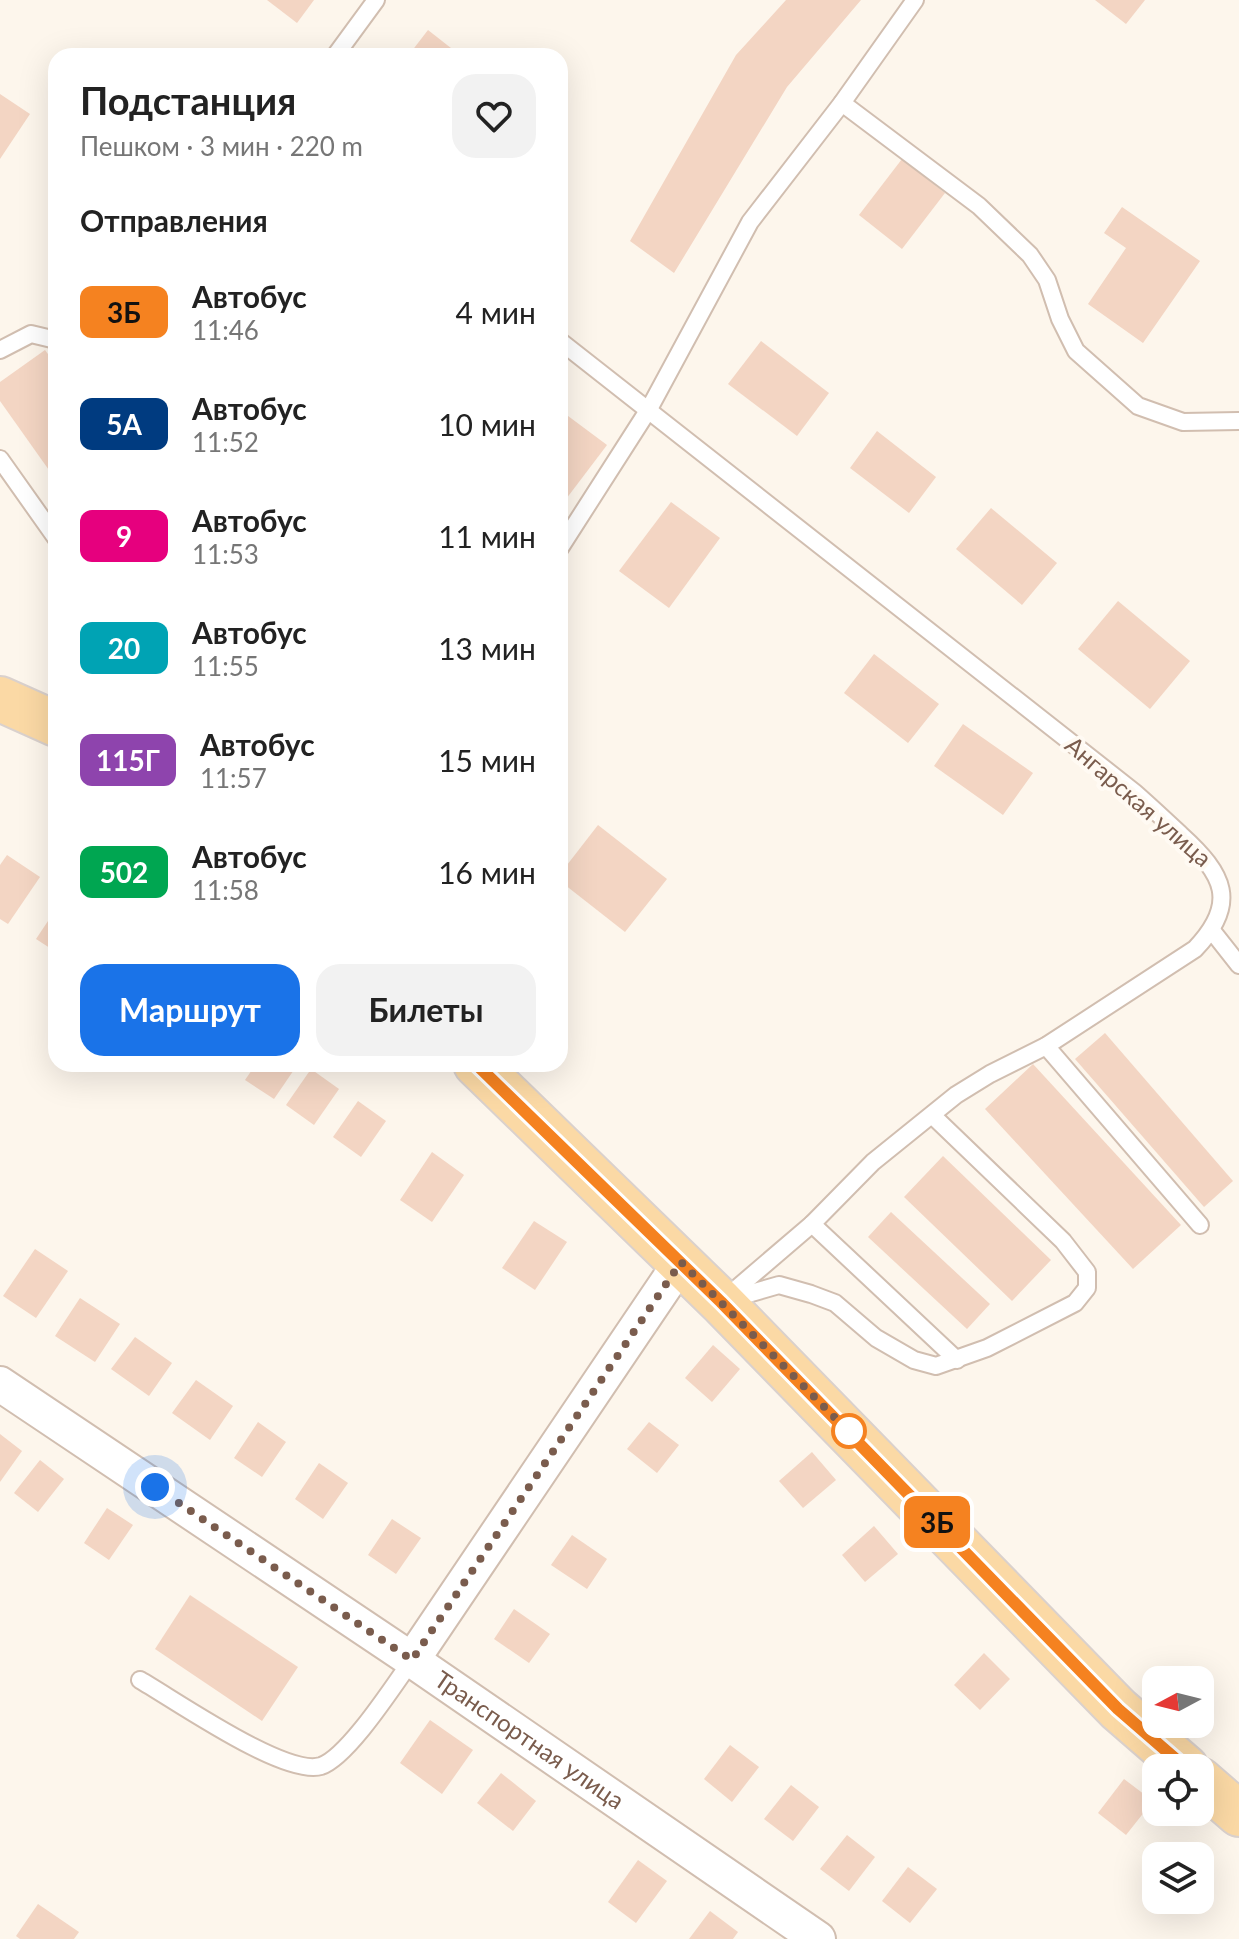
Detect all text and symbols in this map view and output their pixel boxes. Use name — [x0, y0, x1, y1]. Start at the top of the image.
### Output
button: heart — [452, 74, 536, 158]
text: Подстанция — [80, 77, 296, 123]
text: Пешком · 3 мин · 220 m — [80, 130, 363, 162]
text: Отправления — [80, 202, 268, 238]
text: Автобус — [192, 278, 307, 314]
text: 4 мин — [456, 294, 536, 330]
text: 3Б — [107, 295, 141, 329]
text: 11:46 — [192, 314, 259, 346]
text: Автобус — [192, 390, 307, 426]
text: 10 мин — [438, 406, 536, 442]
text: 5А — [106, 407, 142, 441]
text: 11:52 — [192, 426, 259, 458]
text: Автобус — [192, 502, 307, 538]
text: 11 мин — [438, 518, 536, 554]
text: 9 — [116, 519, 132, 553]
text: 11:53 — [192, 538, 259, 570]
text: Автобус — [192, 614, 307, 650]
text: 13 мин — [438, 630, 536, 666]
text: 20 — [108, 631, 140, 665]
text: 11:55 — [192, 650, 259, 682]
text: Автобус — [200, 726, 315, 762]
street label: Ангарская улица — [1060, 730, 1218, 872]
text: 15 мин — [438, 742, 536, 778]
text: 115Г — [96, 743, 160, 777]
text: 11:57 — [200, 762, 267, 794]
text: Автобус — [192, 838, 307, 874]
text: 16 мин — [438, 854, 536, 890]
text: 502 — [100, 855, 148, 889]
text: 11:58 — [192, 874, 259, 906]
button: Маршрут — [80, 964, 300, 1056]
button: Билеты — [316, 964, 536, 1056]
unlabelled marker — [832, 1414, 866, 1448]
your location — [135, 1467, 175, 1507]
line badge: 3Б — [901, 1496, 973, 1548]
text: 3Б — [920, 1505, 954, 1539]
street label: Транспортная улица — [430, 1664, 630, 1814]
north arrow — [1142, 1666, 1214, 1738]
map controls — [1142, 1666, 1214, 1914]
button: locate — [1142, 1754, 1214, 1826]
button: layers — [1142, 1842, 1214, 1914]

